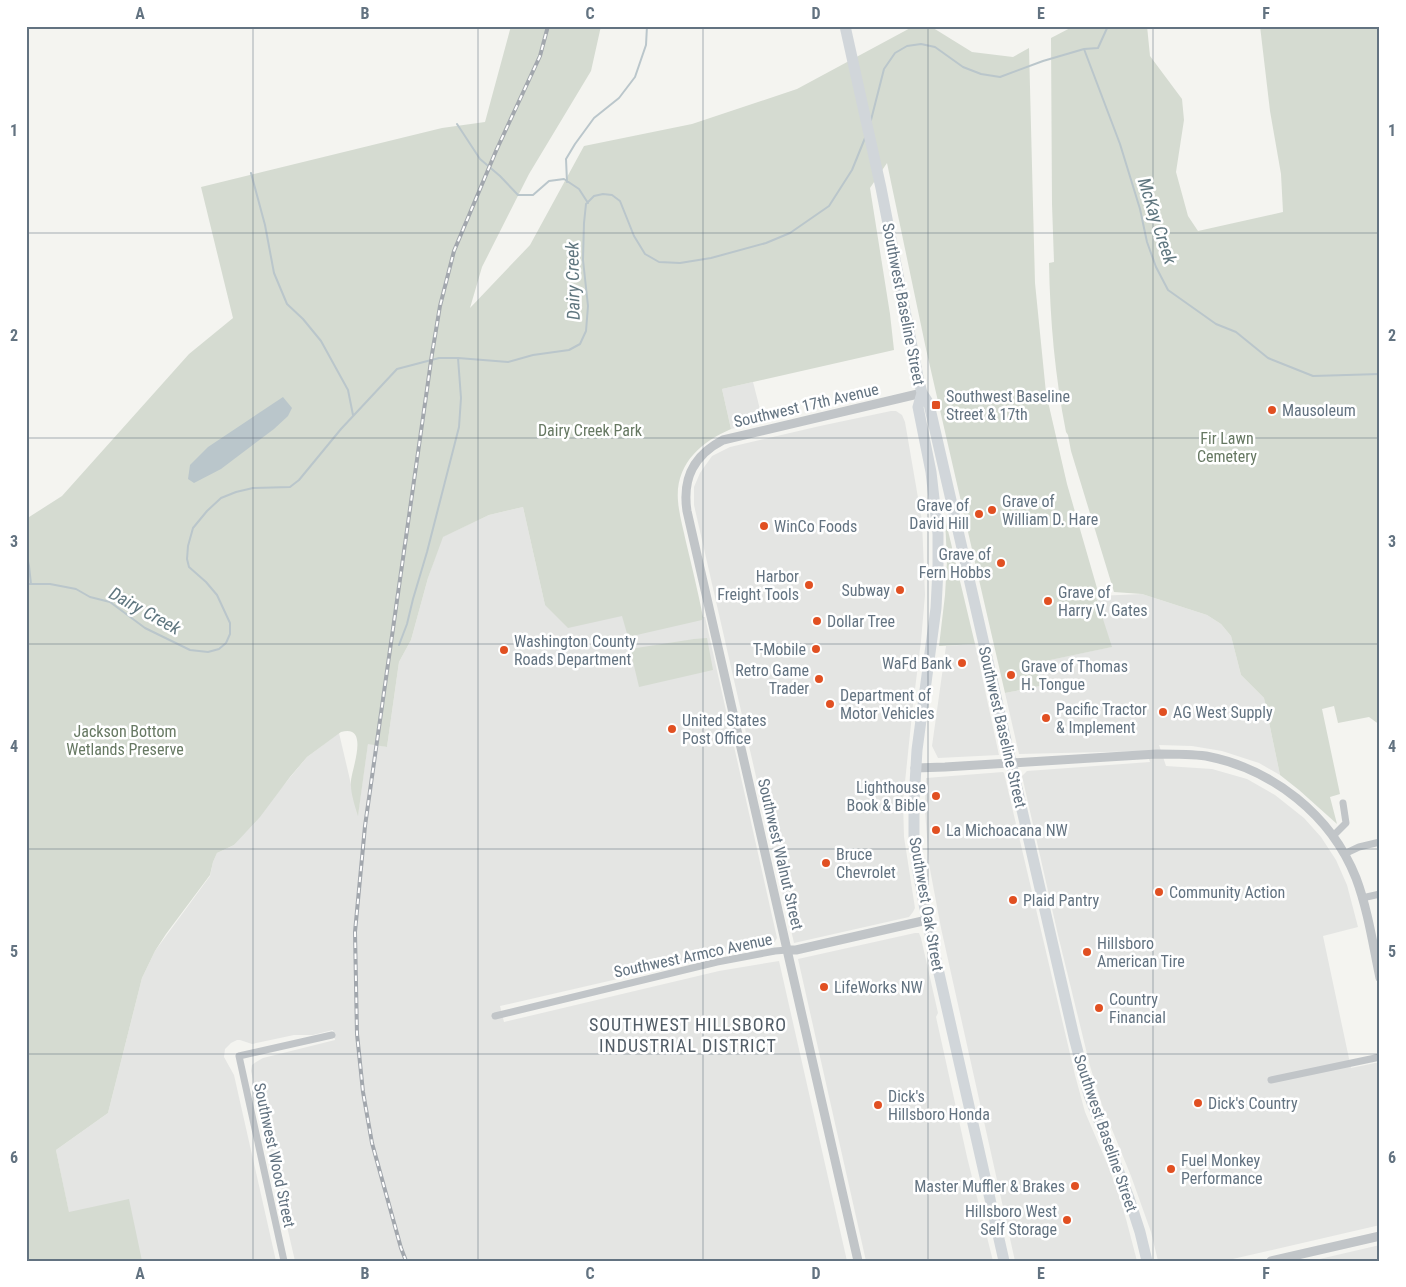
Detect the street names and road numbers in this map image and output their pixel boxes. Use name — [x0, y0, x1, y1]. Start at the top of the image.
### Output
street label: Southwest Baseline Street — [878, 221, 929, 387]
street label: Southwest 17th Avenue — [732, 380, 880, 431]
street label: Southwest Baseline Street — [975, 645, 1030, 810]
street label: Southwest Walnut Street — [754, 777, 807, 932]
street label: Southwest Oak Street — [905, 836, 948, 973]
street label: Southwest Armco Avenue — [612, 929, 774, 982]
street label: Southwest Baseline Street — [1070, 1052, 1141, 1215]
street label: Southwest Wood Street — [250, 1081, 299, 1229]

